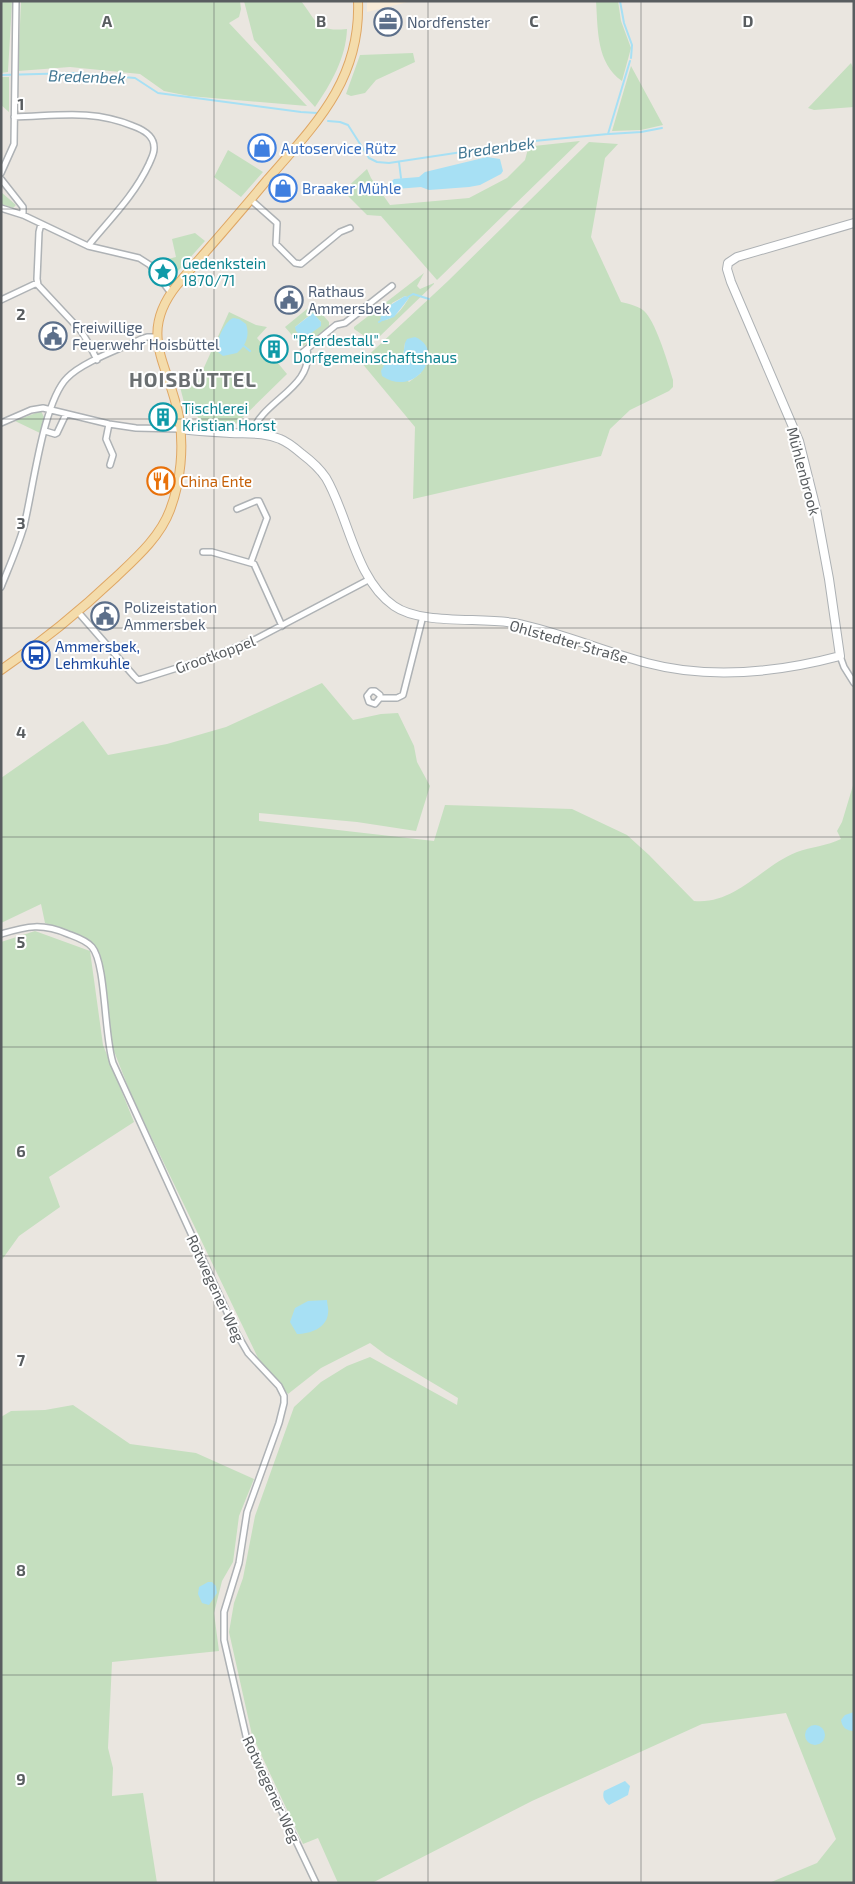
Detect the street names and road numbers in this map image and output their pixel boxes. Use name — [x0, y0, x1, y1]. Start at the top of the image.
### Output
street label: Mühlenbrook — [784, 425, 825, 517]
street label: Ohlstedter Straße — [508, 615, 630, 667]
street label: Grootkoppel — [173, 631, 258, 677]
street label: Rotwegener Weg — [183, 1232, 249, 1345]
street label: Rotwegener Weg — [239, 1733, 305, 1846]

